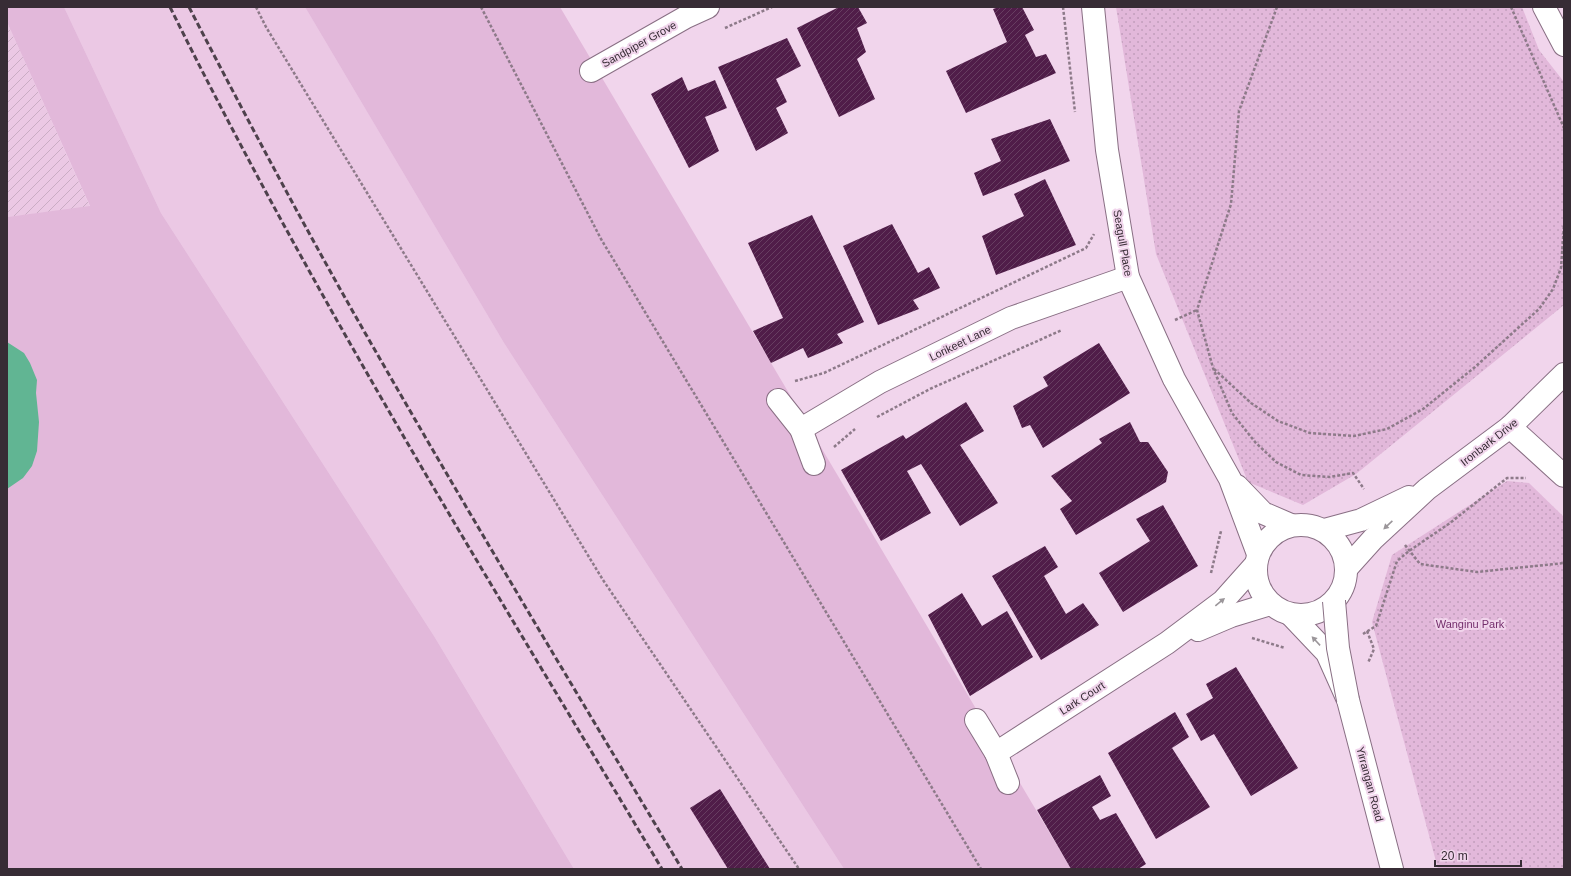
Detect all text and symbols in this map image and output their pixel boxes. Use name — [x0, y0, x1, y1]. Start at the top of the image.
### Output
street label: Sandpiper Grove — [600, 19, 678, 69]
street label: Seagull Place — [1111, 209, 1135, 277]
street label: Lorikeet Lane — [927, 323, 993, 363]
street label: Ironbark Drive — [1458, 416, 1520, 468]
one-way arrow — [1383, 520, 1393, 530]
one-way arrow — [1215, 598, 1226, 607]
park label: Wanginu Park — [1436, 618, 1505, 630]
one-way arrow — [1311, 636, 1321, 646]
street label: Lark Court — [1057, 679, 1107, 717]
street label: Yirrangan Road — [1354, 745, 1386, 823]
scale bar — [1435, 842, 1521, 868]
text: 20 m — [1441, 849, 1468, 863]

